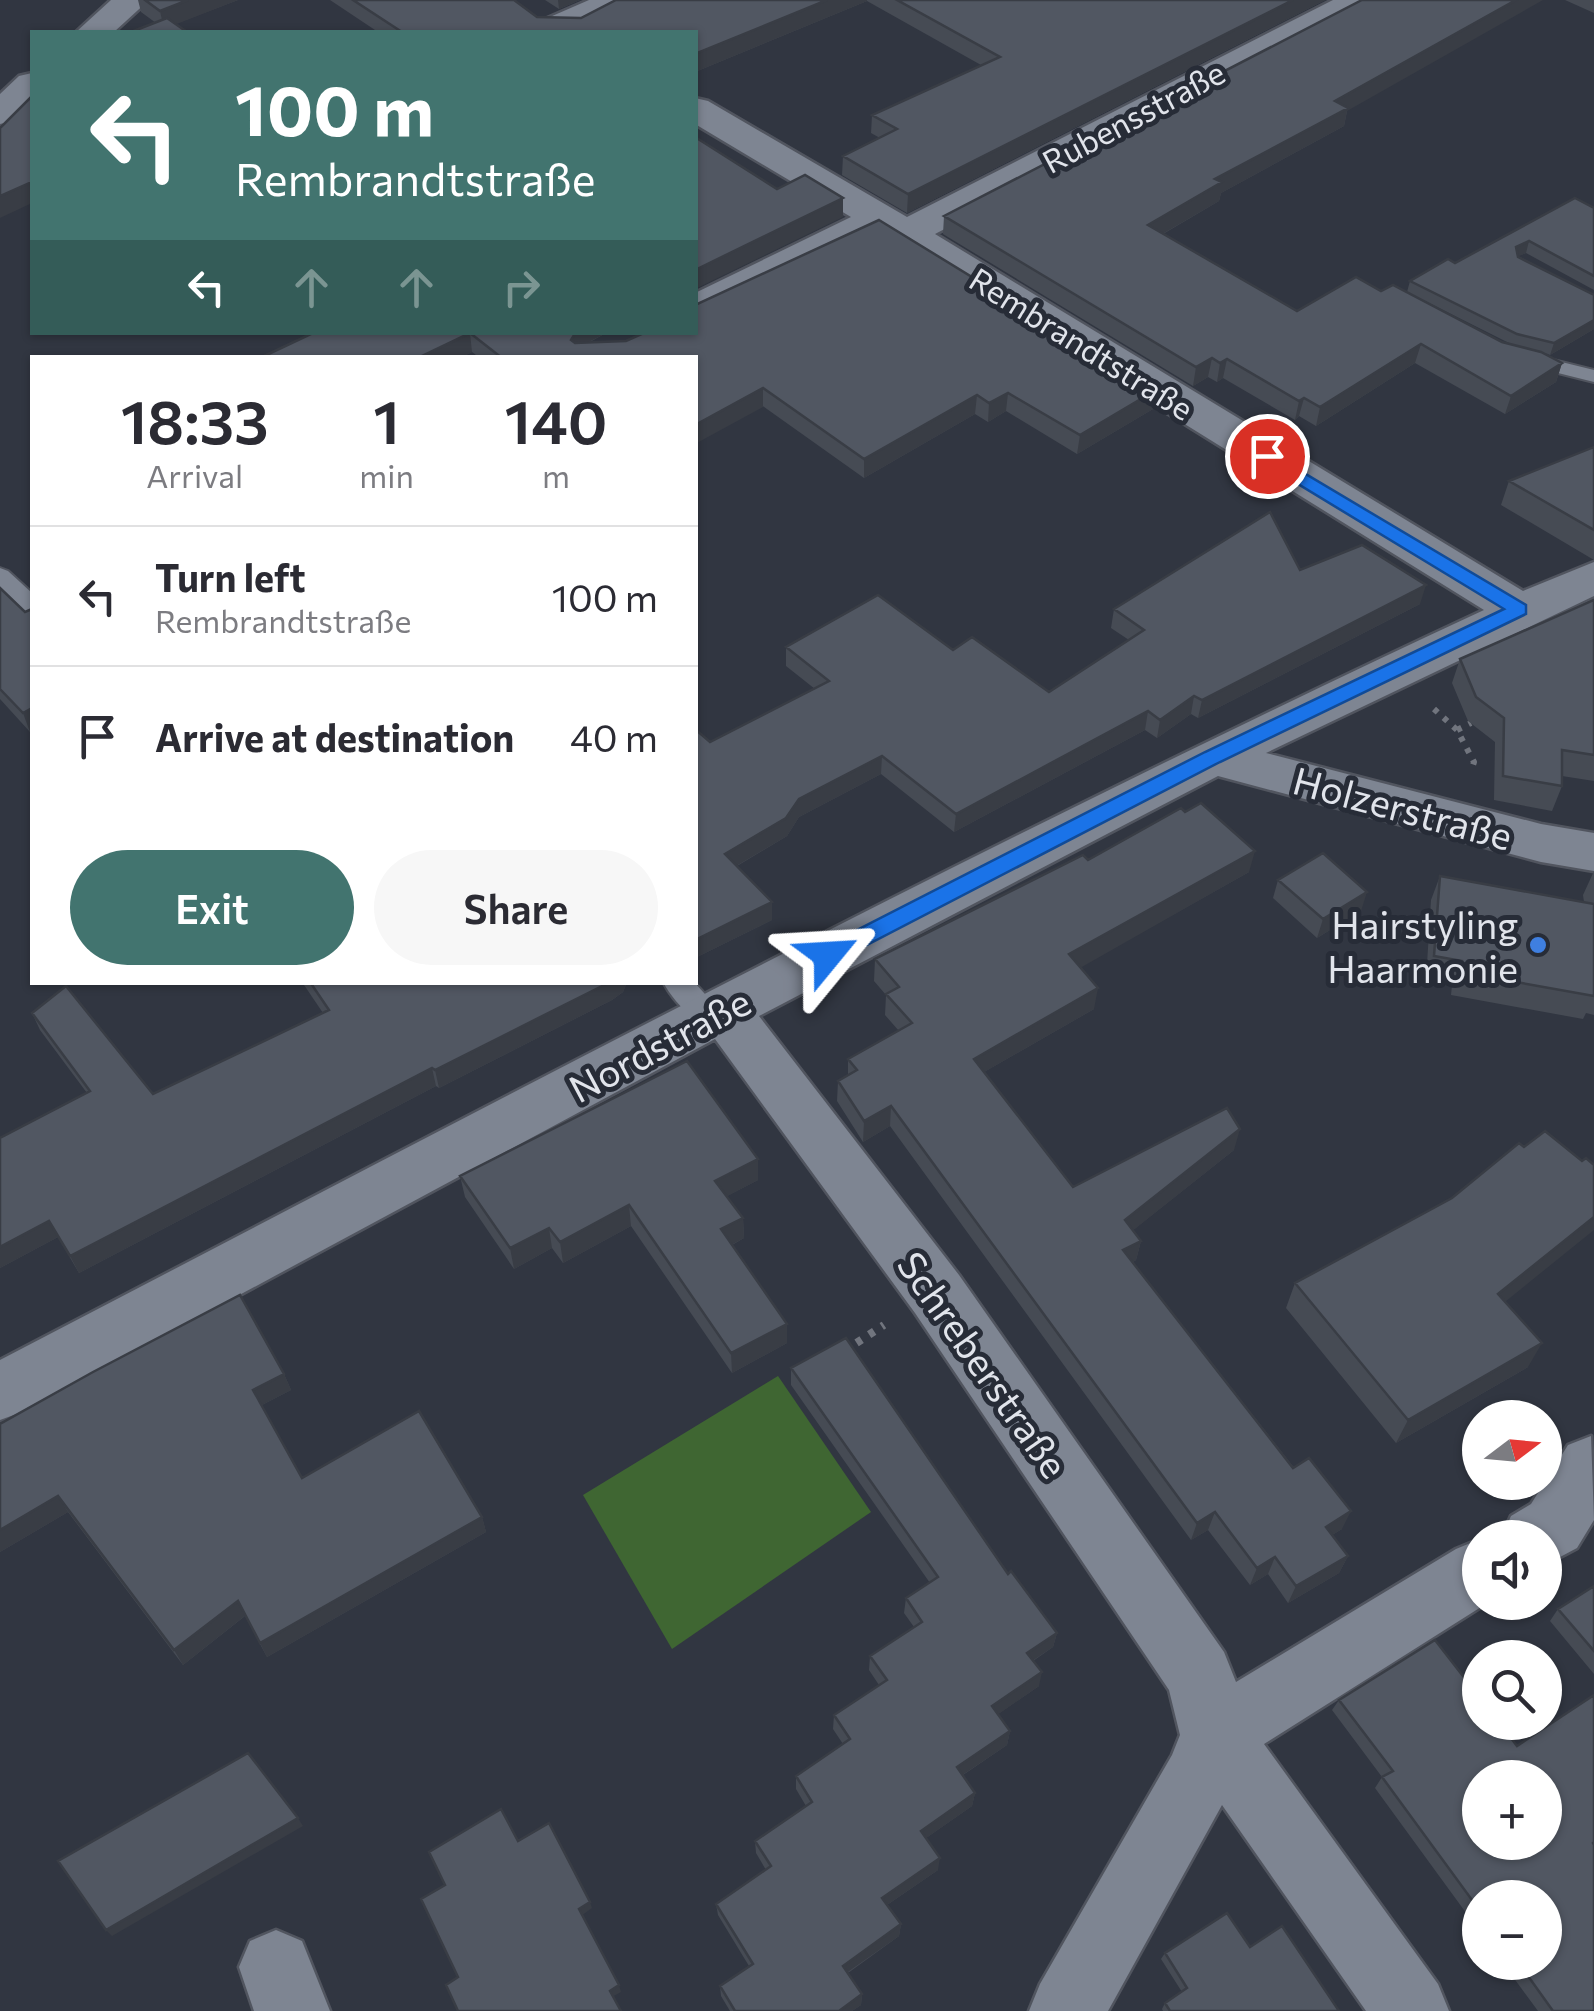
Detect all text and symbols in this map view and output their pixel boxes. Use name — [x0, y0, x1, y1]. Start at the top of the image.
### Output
street label: Rubensstraße — [1035, 51, 1231, 181]
text: 100 m — [235, 65, 434, 150]
icon: left — [70, 70, 200, 200]
text: Rembrandtstraße — [235, 150, 595, 205]
street label: Rembrandtstraße — [963, 258, 1201, 428]
icon: left — [179, 260, 234, 315]
icon: ahead — [284, 260, 339, 315]
icon: ahead — [389, 260, 444, 315]
icon: right — [494, 260, 549, 315]
text: 18:33 — [121, 383, 269, 456]
text: 1 — [373, 383, 400, 456]
text: 140 — [504, 383, 607, 456]
pin — [1225, 414, 1310, 499]
icon: arrive — [1240, 429, 1295, 484]
text: Arrival — [146, 455, 243, 495]
text: min — [359, 455, 414, 495]
text: m — [542, 455, 570, 495]
text: Turn left — [155, 553, 306, 600]
icon: left — [70, 569, 125, 624]
text: 100 m — [552, 573, 658, 620]
text: Rembrandtstraße — [155, 600, 411, 640]
icon: arrive — [70, 709, 125, 764]
text: Arrive at destination — [155, 713, 514, 760]
text: 40 m — [570, 713, 658, 760]
street label: Holzerstraße — [1288, 755, 1518, 859]
button: Exit — [70, 850, 354, 965]
button: Share — [374, 850, 658, 965]
place label: Hairstyling Haarmonie — [1327, 900, 1518, 991]
position arrow — [776, 903, 880, 1007]
marker: Hairstyling Haarmonie — [1527, 934, 1549, 956]
street label: Nordstraße — [560, 977, 758, 1111]
street label: Schreberstraße — [889, 1242, 1079, 1486]
north arrow — [1462, 1400, 1562, 1500]
map controls — [1462, 1400, 1562, 1980]
button: sound — [1462, 1520, 1562, 1620]
button: search — [1462, 1640, 1562, 1740]
button: + — [1462, 1760, 1562, 1860]
button: − — [1462, 1880, 1562, 1980]

